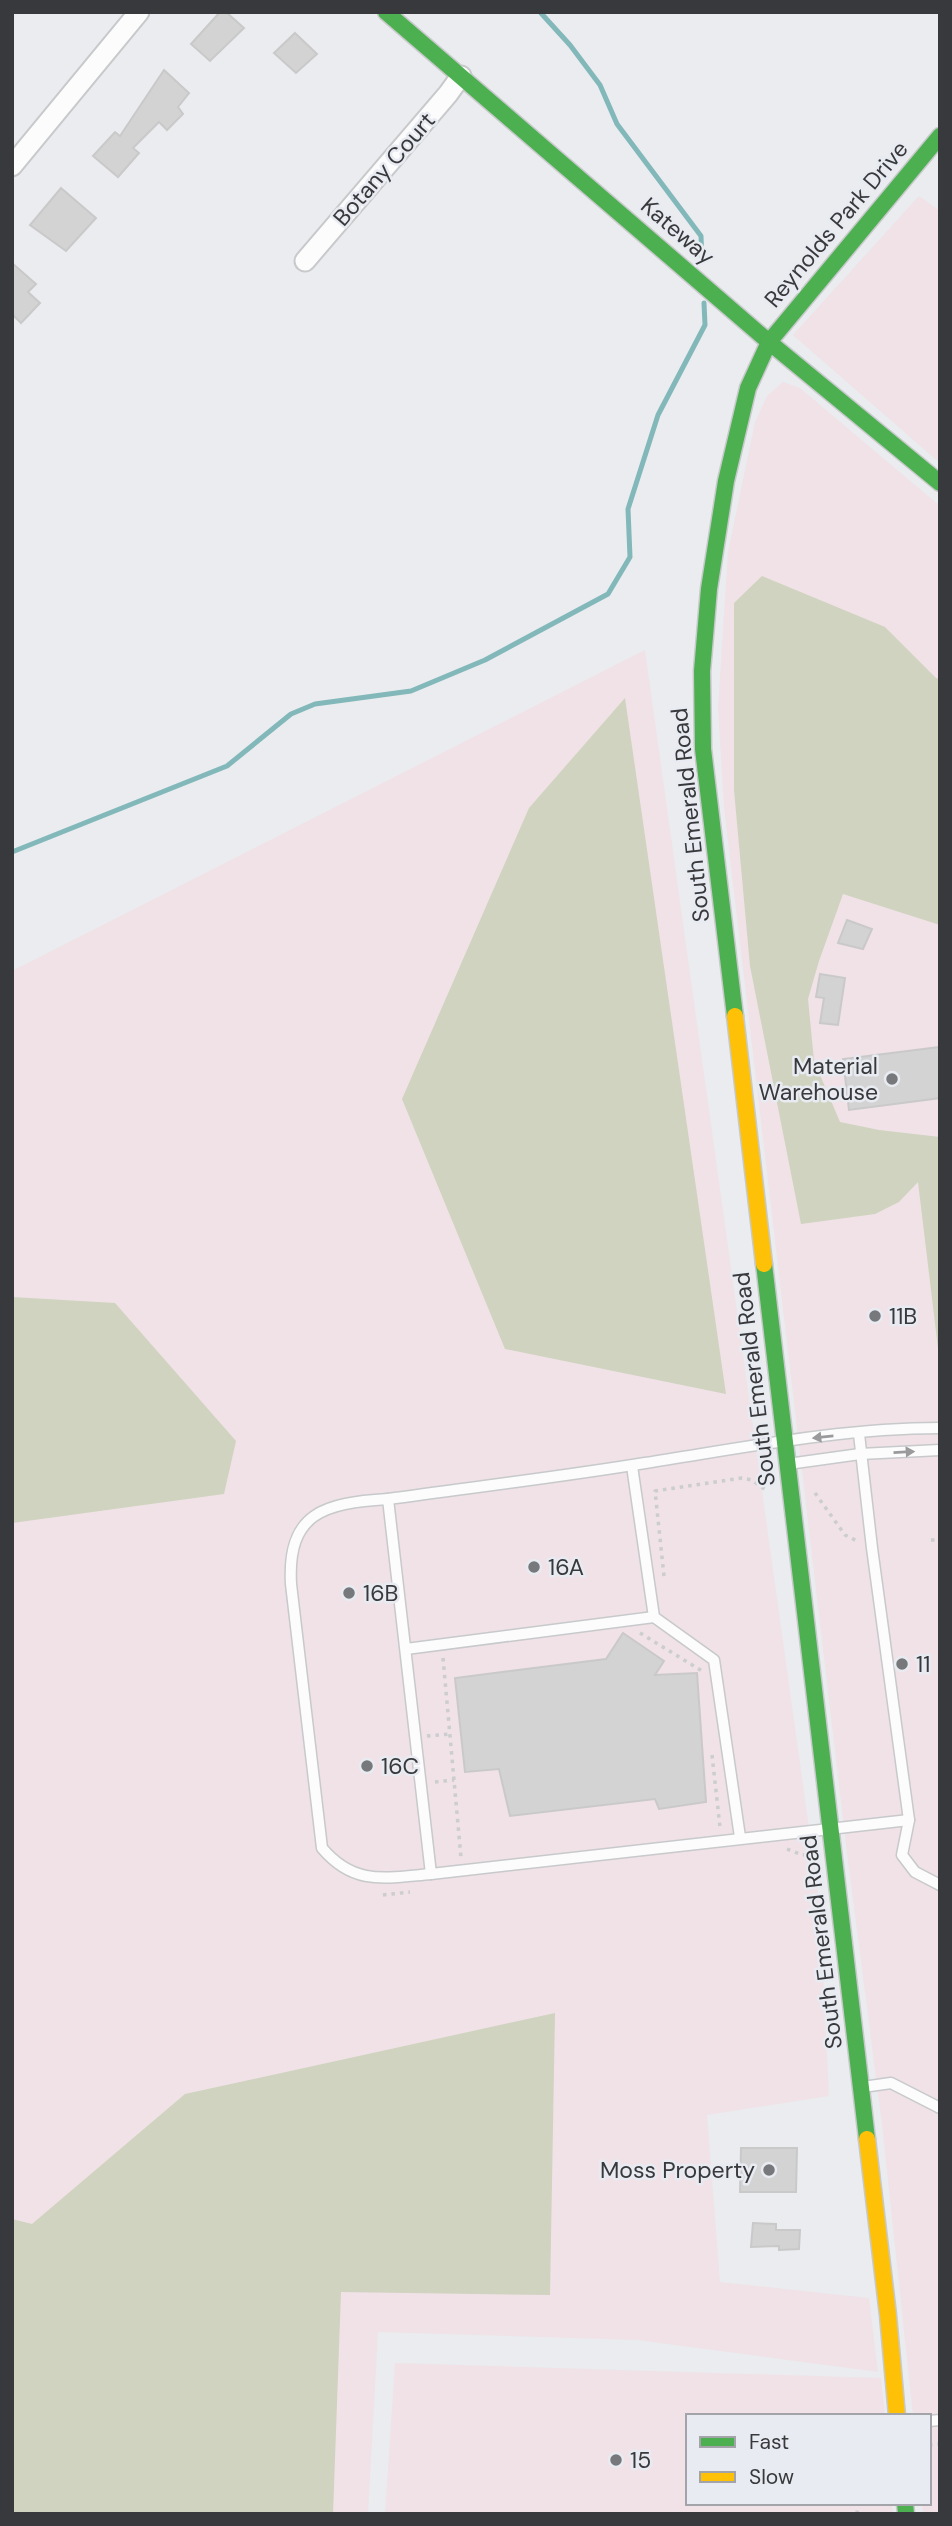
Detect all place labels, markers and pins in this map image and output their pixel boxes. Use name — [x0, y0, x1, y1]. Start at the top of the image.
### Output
place label: Material Warehouse — [759, 1051, 878, 1107]
marker: Material Warehouse — [884, 1071, 900, 1087]
place label: 11B — [889, 1301, 917, 1331]
marker: 11B — [867, 1308, 883, 1324]
place label: 16A — [548, 1552, 584, 1582]
marker: 16A — [526, 1559, 542, 1575]
place label: 16B — [363, 1578, 399, 1608]
marker: 16B — [341, 1585, 357, 1601]
place label: 11 — [916, 1649, 930, 1679]
marker: 11 — [894, 1656, 910, 1672]
place label: 16C — [381, 1751, 419, 1781]
marker: 16C — [359, 1758, 375, 1774]
place label: Moss Property — [600, 2155, 755, 2185]
marker: Moss Property — [761, 2162, 777, 2178]
place label: 15 — [630, 2445, 651, 2475]
marker: 15 — [608, 2452, 624, 2468]

